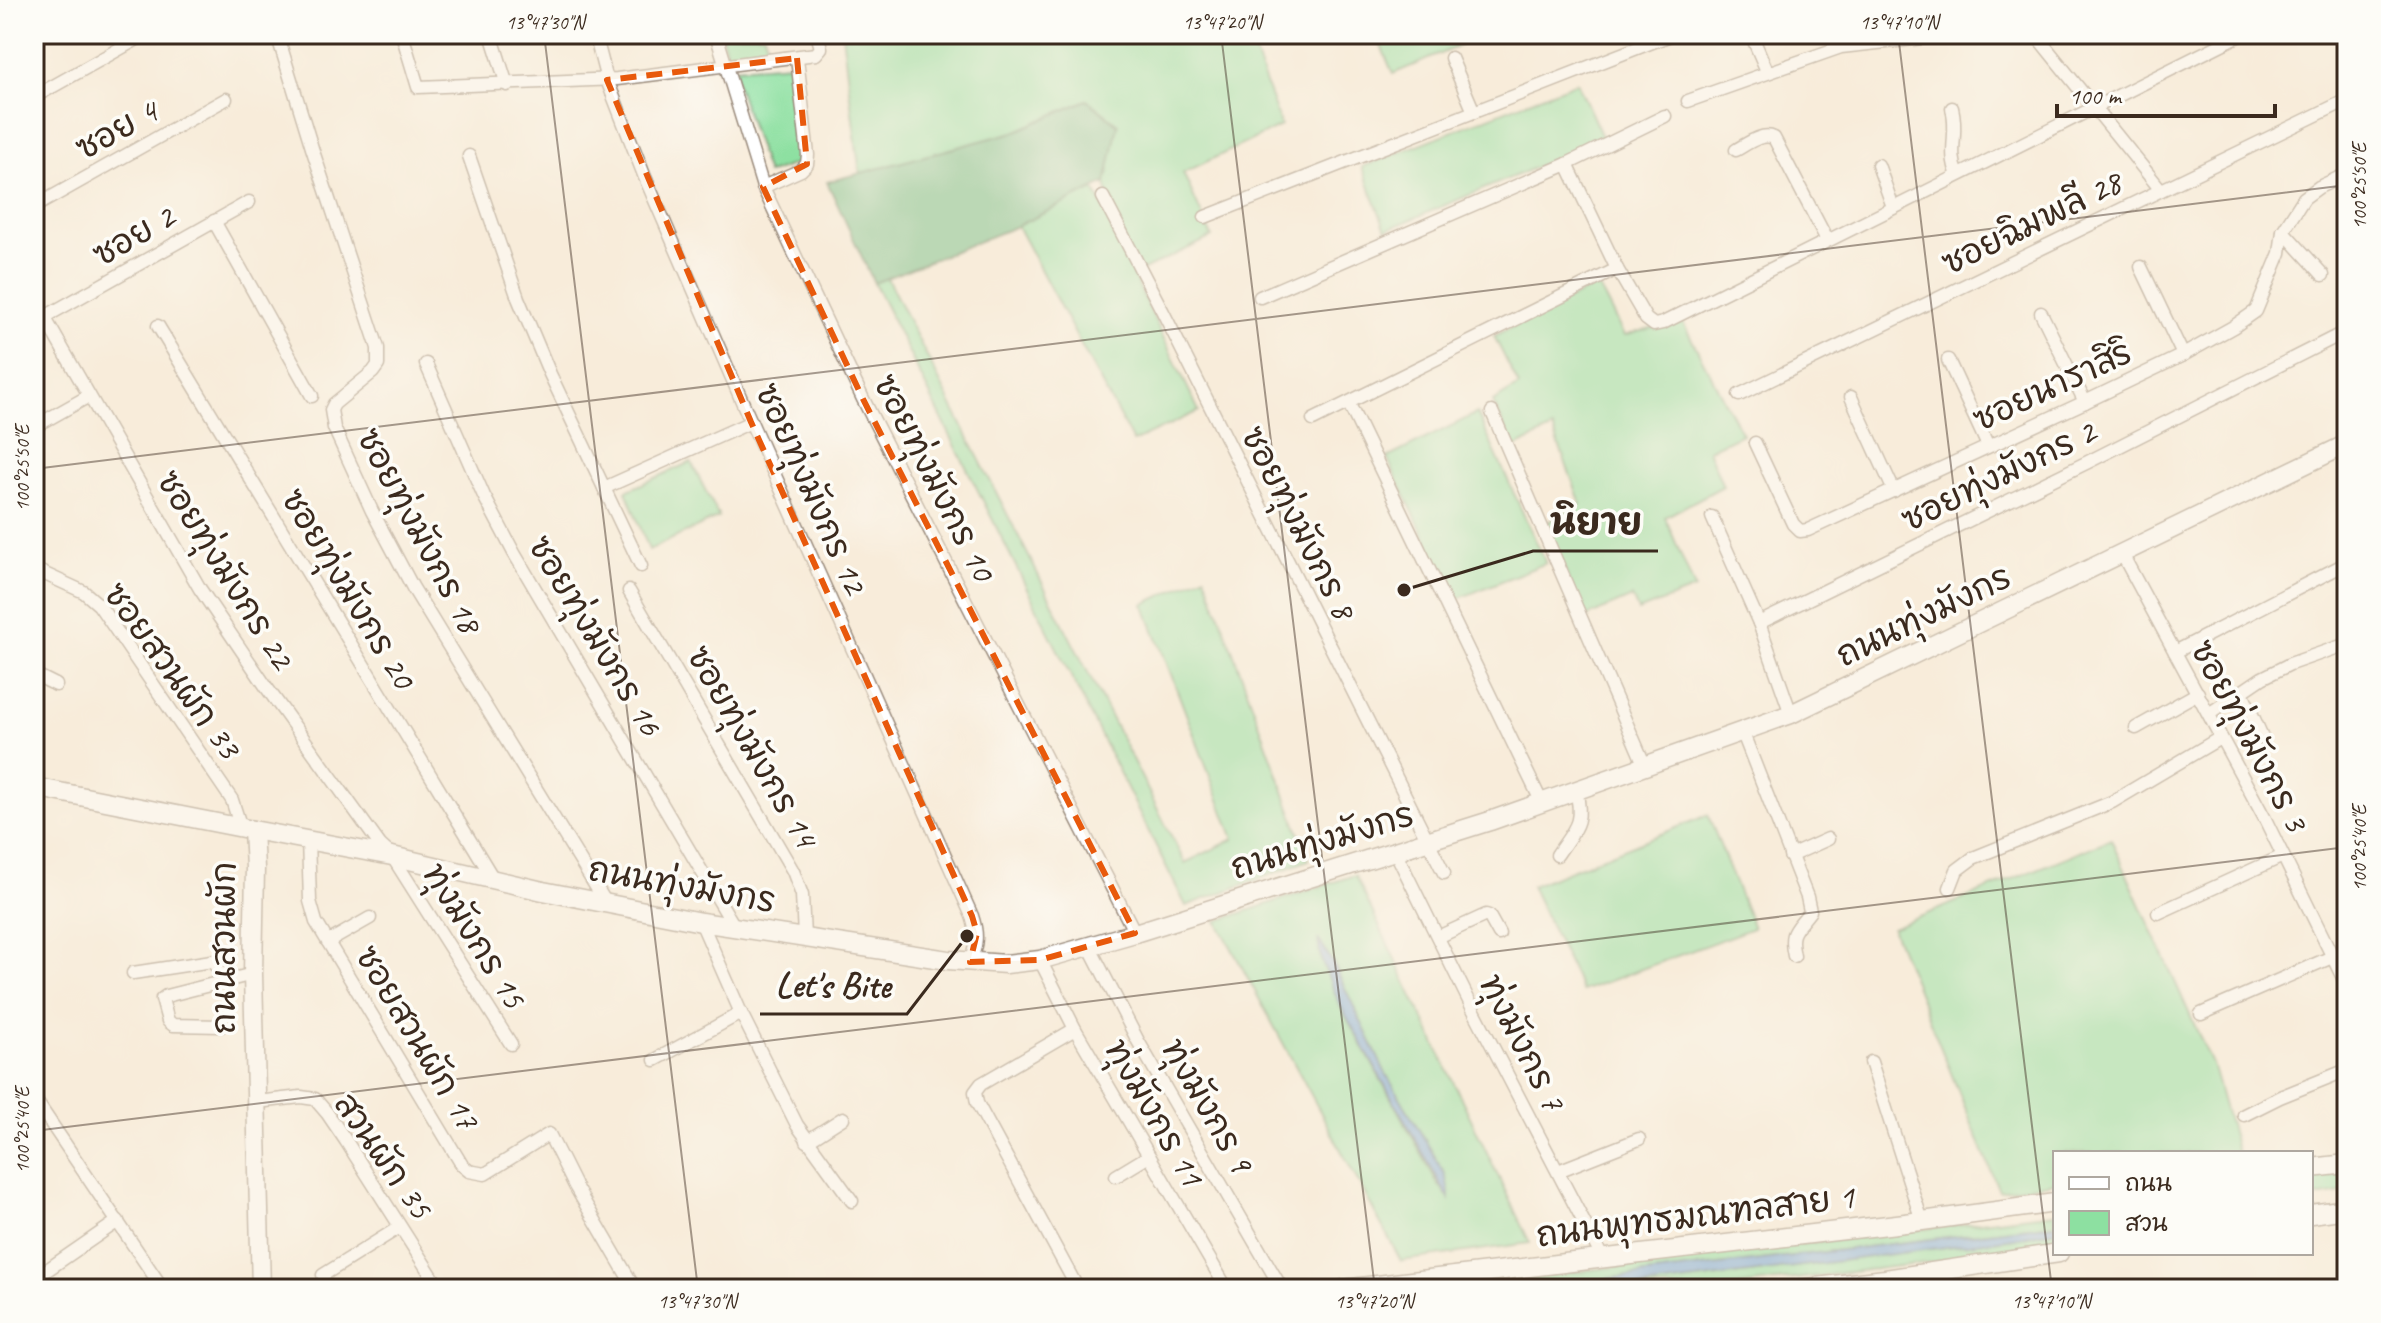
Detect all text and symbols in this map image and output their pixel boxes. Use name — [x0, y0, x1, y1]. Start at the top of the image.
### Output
text: 13°47'30"N — [506, 10, 587, 35]
text: 13°47'20"N — [1183, 10, 1264, 35]
text: 13°47'10"N — [1860, 10, 1941, 35]
scale bar — [2057, 68, 2275, 118]
text: 100 m — [2069, 81, 2123, 111]
street label: ซอย 4 — [68, 88, 168, 169]
text: 100°25'50"E — [2347, 140, 2372, 229]
street label: ซอยฉิมพลี 28 — [1934, 159, 2131, 284]
street label: ซอย 2 — [85, 194, 184, 276]
street label: ซอยนาราสิริ — [1966, 330, 2138, 441]
street label: ซอยทุ่งมังกร 10 — [861, 367, 1006, 591]
street label: ซอยทุ่งมังกร 12 — [743, 376, 878, 604]
street label: ซอยทุ่งมังกร 2 — [1894, 409, 2106, 544]
street label: ซอยทุ่งมังกร 8 — [1229, 419, 1367, 630]
street label: ซอยทุ่งมังกร 18 — [345, 420, 493, 645]
text: 100°25'50"E — [10, 422, 35, 511]
street label: ซอยทุ่งมังกร 22 — [145, 462, 305, 680]
street label: ซอยทุ่งมังกร 20 — [269, 480, 427, 700]
callout: นิยาย — [1533, 491, 1658, 551]
text: นิยาย — [1550, 499, 1642, 545]
street label: ซอยทุ่งมังกร 16 — [516, 527, 673, 746]
street label: ถนนทุ่งมังกร — [1829, 555, 2019, 679]
street label: ซอยสวนผัก 33 — [94, 574, 252, 769]
street label: ซอยทุ่งมังกร 3 — [2179, 632, 2319, 842]
street label: ซอยทุ่งมังกร 14 — [675, 638, 829, 859]
street label: ถนนทุ่งมังกร — [1225, 792, 1420, 892]
text: 100°25'40"E — [2347, 802, 2372, 891]
street label: ถนนทุ่งมังกร — [584, 847, 779, 925]
street label: ทุ่งมังกร 15 — [411, 855, 537, 1019]
street label: ถนนสวนผัก — [202, 862, 245, 1034]
street label: ซอยสวนผัก 17 — [346, 938, 490, 1138]
callout: Let's Bite — [760, 954, 907, 1014]
text: Let's Bite — [776, 962, 893, 1008]
street label: ทุ่งมังกร 7 — [1467, 967, 1576, 1121]
street label: ทุ่งมังกร 11 — [1093, 1031, 1215, 1196]
street label: ทุ่งมังกร 9 — [1149, 1031, 1264, 1184]
text: 100°25'40"E — [10, 1084, 35, 1173]
street label: สวนผัก 35 — [325, 1084, 443, 1228]
legend — [2053, 1151, 2313, 1255]
text: ถนน — [2125, 1168, 2172, 1198]
street label: ถนนพุทธมณฑลสาย 1 — [1534, 1174, 1859, 1259]
text: สวน — [2125, 1208, 2168, 1238]
text: 13°47'30"N — [658, 1289, 739, 1314]
text: 13°47'20"N — [1335, 1289, 1416, 1314]
text: 13°47'10"N — [2012, 1289, 2093, 1314]

